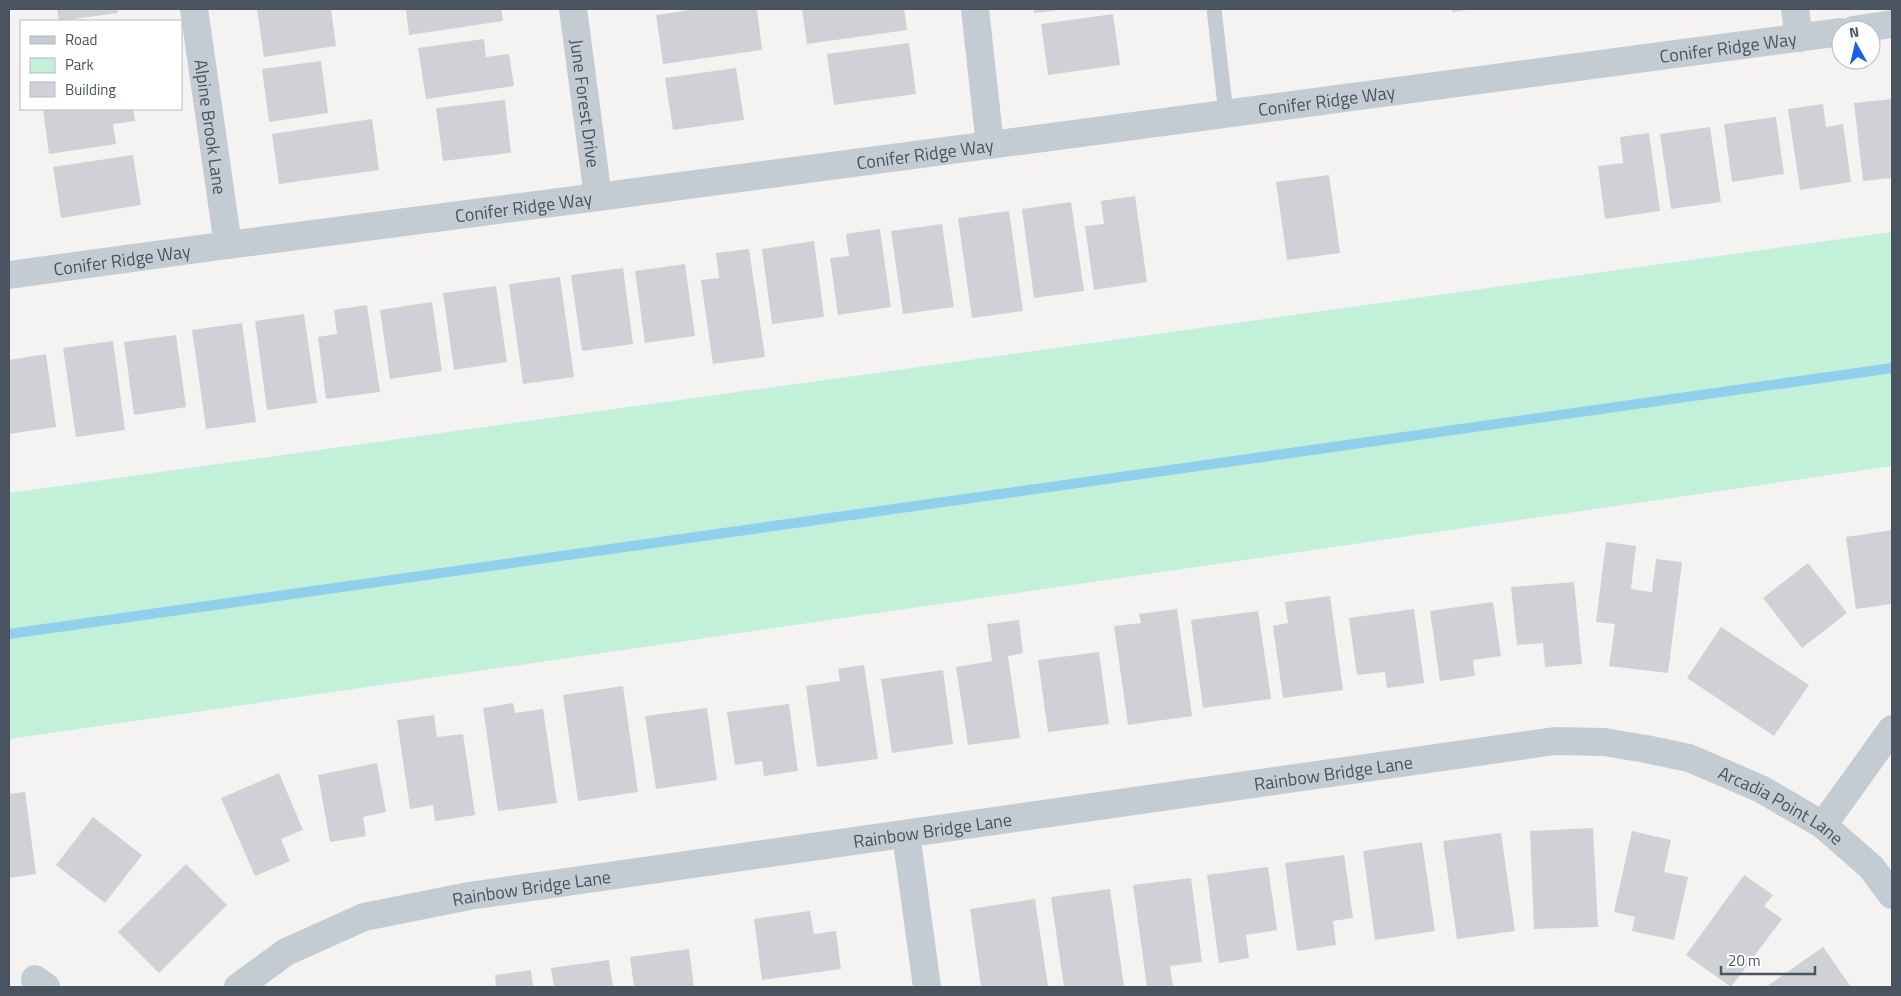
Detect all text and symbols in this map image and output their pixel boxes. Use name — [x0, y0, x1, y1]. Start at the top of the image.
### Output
legend — [20, 20, 182, 110]
north arrow — [1831, 20, 1881, 70]
text: N — [1848, 21, 1860, 43]
street label: Conifer Ridge Way — [1658, 25, 1798, 69]
text: Road — [65, 28, 97, 51]
street label: June Forest Drive — [564, 37, 607, 169]
text: Park — [65, 53, 94, 76]
street label: Alpine Brook Lane — [188, 57, 234, 196]
text: Building — [65, 78, 116, 101]
street label: Conifer Ridge Way — [1256, 78, 1397, 123]
street label: Conifer Ridge Way — [855, 131, 996, 176]
street label: Conifer Ridge Way — [453, 184, 594, 229]
street label: Conifer Ridge Way — [52, 237, 192, 282]
street label: Rainbow Bridge Lane — [1252, 748, 1414, 797]
street label: Arcadia Point Lane — [1714, 759, 1850, 851]
street label: Rainbow Bridge Lane — [851, 805, 1013, 855]
street label: Rainbow Bridge Lane — [450, 862, 612, 913]
scale bar — [1721, 944, 1815, 976]
text: 20 m — [1728, 949, 1761, 972]

